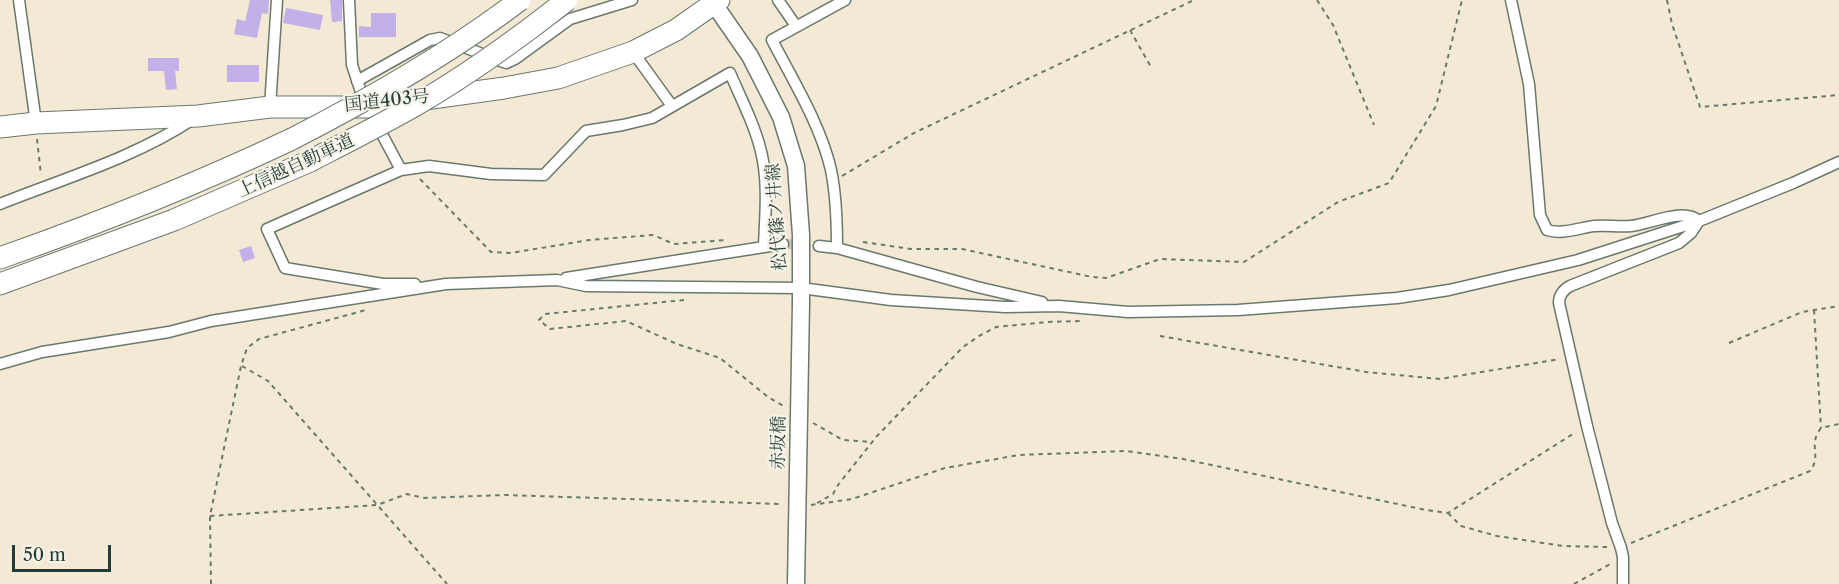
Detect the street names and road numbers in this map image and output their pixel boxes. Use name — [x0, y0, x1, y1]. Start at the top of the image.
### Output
street label: 国道403号 — [343, 86, 431, 116]
street label: 上信越自動車道 — [234, 130, 358, 202]
street label: 松代篠ノ井線 — [762, 162, 792, 272]
street label: 赤坂橋 — [768, 416, 790, 470]

